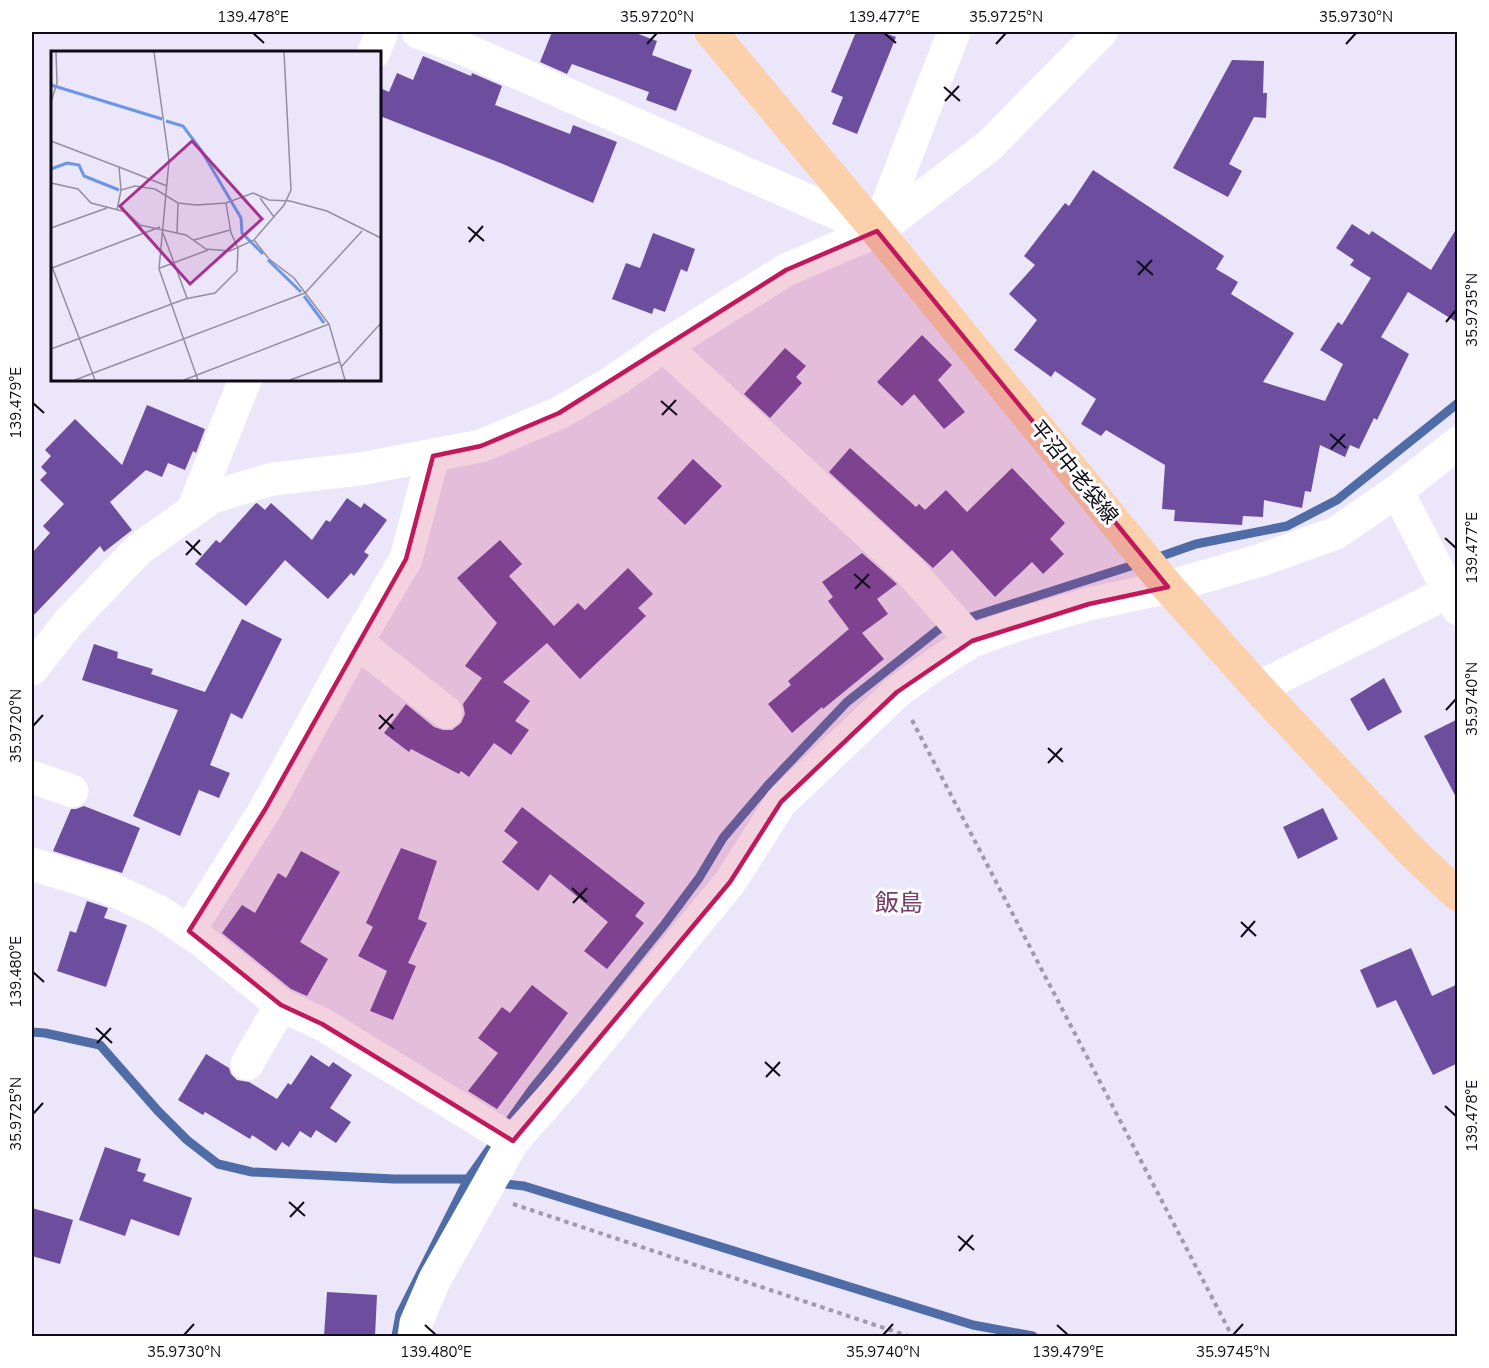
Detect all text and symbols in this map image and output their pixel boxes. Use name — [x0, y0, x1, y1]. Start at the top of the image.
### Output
text: 139.478°E — [217, 7, 289, 27]
text: 35.9720°N — [620, 7, 694, 27]
text: 139.477°E — [848, 7, 920, 27]
text: 35.9725°N — [969, 7, 1043, 27]
text: 35.9730°N — [1319, 7, 1393, 27]
inset map — [51, 51, 381, 381]
text: 35.9735°N — [1462, 273, 1482, 347]
text: 139.479°E — [6, 367, 26, 439]
street label: 平沼中老袋線 — [1023, 414, 1125, 530]
text: 139.477°E — [1462, 512, 1482, 584]
text: 35.9740°N — [1462, 662, 1482, 736]
text: 35.9720°N — [6, 689, 26, 763]
district label: 飯島 — [875, 887, 923, 919]
text: 139.480°E — [6, 936, 26, 1008]
text: 35.9725°N — [6, 1077, 26, 1151]
text: 139.478°E — [1462, 1080, 1482, 1152]
text: 35.9730°N — [147, 1342, 221, 1362]
text: 139.480°E — [400, 1342, 472, 1362]
text: 35.9740°N — [846, 1342, 920, 1362]
text: 139.479°E — [1032, 1342, 1104, 1362]
text: 35.9745°N — [1196, 1342, 1270, 1362]

